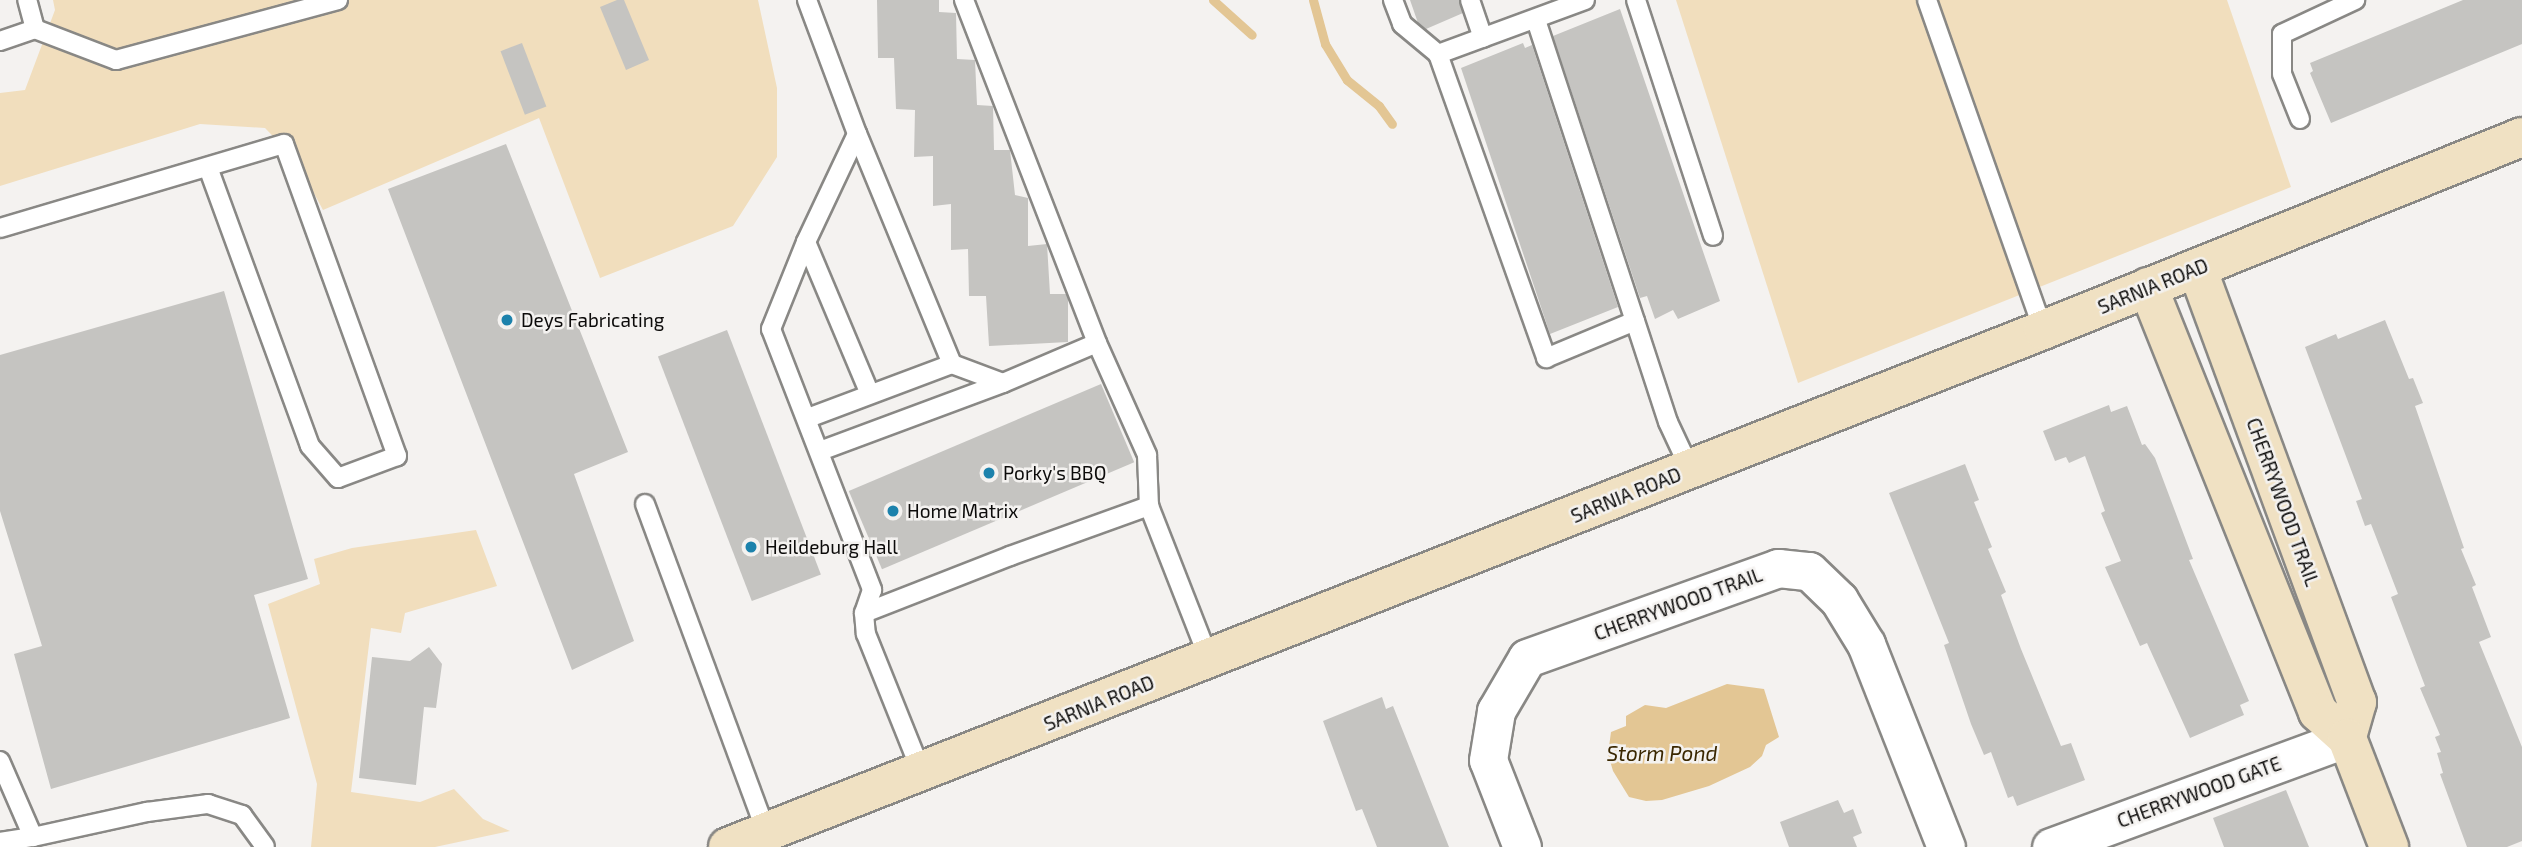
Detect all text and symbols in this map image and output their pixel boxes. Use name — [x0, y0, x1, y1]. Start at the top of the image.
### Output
street label: SARNIA ROAD — [2094, 253, 2212, 319]
place label: Deys Fabricating — [521, 309, 664, 331]
marker: Deys Fabricating — [499, 312, 515, 328]
street label: CHERRYWOOD TRAIL — [2242, 415, 2324, 589]
place label: Porky's BBQ — [1003, 462, 1106, 484]
street label: SARNIA ROAD — [1567, 462, 1685, 528]
marker: Porky's BBQ — [981, 465, 997, 481]
place label: Home Matrix — [907, 500, 1018, 522]
marker: Home Matrix — [885, 503, 901, 519]
place label: Heildeburg Hall — [765, 536, 898, 558]
marker: Heildeburg Hall — [743, 539, 759, 555]
street label: CHERRYWOOD TRAIL — [1591, 563, 1765, 645]
street label: SARNIA ROAD — [1040, 670, 1158, 736]
water label: Storm Pond — [1606, 740, 1718, 766]
street label: CHERRYWOOD GATE — [2114, 752, 2284, 832]

